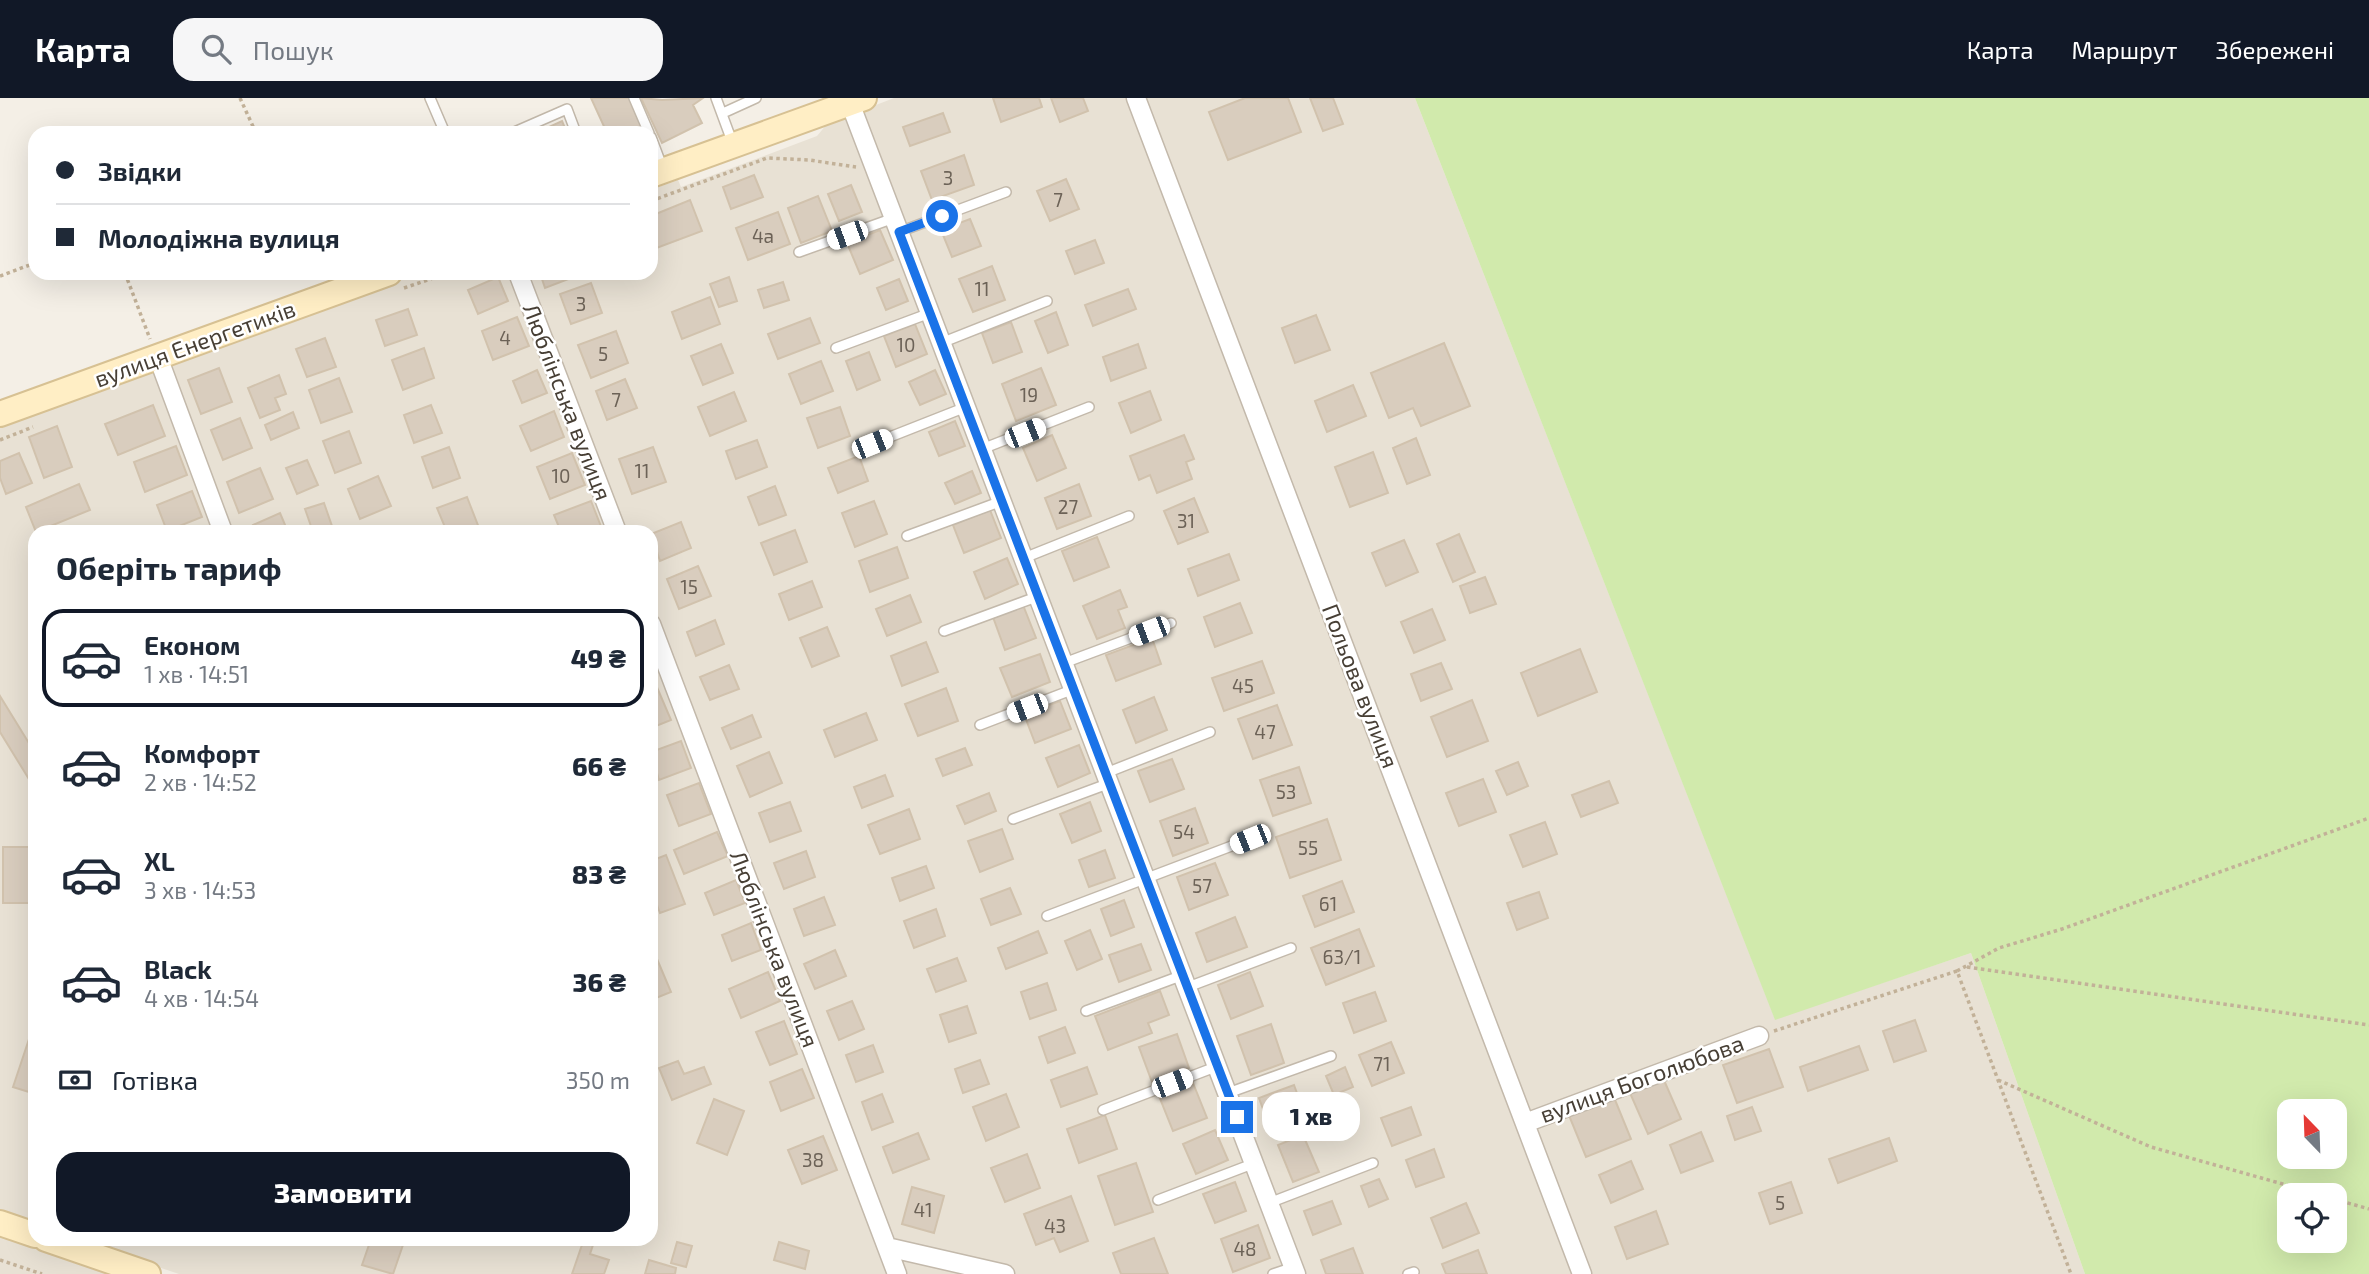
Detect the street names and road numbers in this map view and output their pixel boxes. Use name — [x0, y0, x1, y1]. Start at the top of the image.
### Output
street label: вулиця Енергетиків — [90, 294, 299, 393]
street label: Люблінська вулиця — [517, 299, 618, 504]
street label: Польова вулиця — [1316, 600, 1405, 772]
street label: Люблінська вулиця — [724, 846, 825, 1051]
street label: вулиця Боголюбова — [1536, 1028, 1748, 1129]

